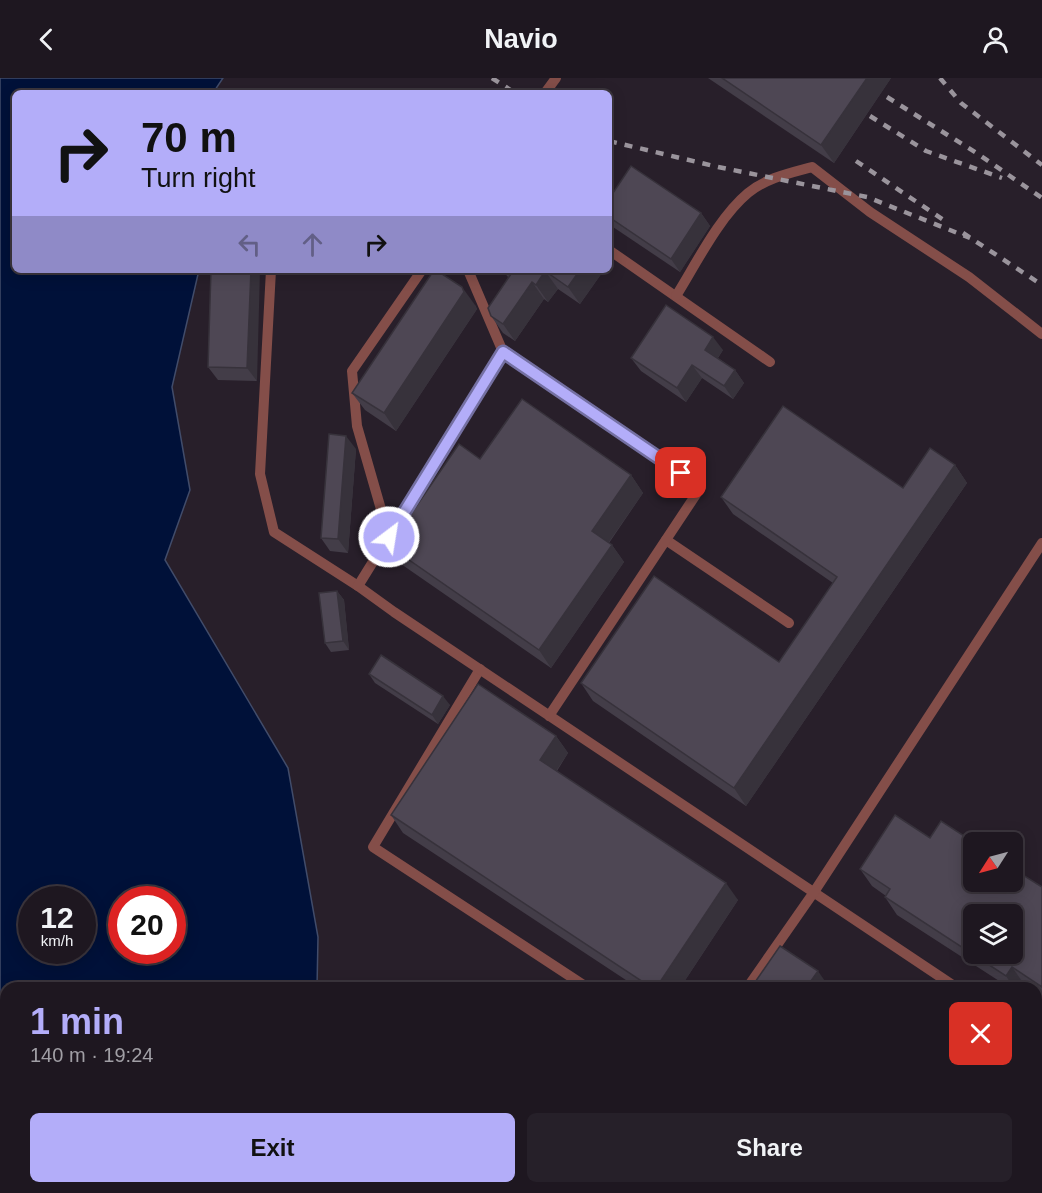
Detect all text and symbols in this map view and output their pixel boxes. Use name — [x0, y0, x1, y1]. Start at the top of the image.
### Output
icon: back — [30, 23, 63, 56]
icon: person — [979, 23, 1012, 56]
text: Navio — [484, 24, 558, 54]
icon: right — [42, 114, 120, 192]
text: 70 m — [141, 114, 237, 161]
text: Turn right — [141, 163, 256, 193]
icon: left — [233, 228, 266, 261]
icon: ahead — [296, 228, 329, 261]
icon: right — [359, 228, 392, 261]
pin — [655, 447, 706, 498]
icon: arrive — [664, 456, 697, 489]
position arrow — [357, 505, 421, 569]
north arrow — [963, 832, 1023, 892]
map controls — [963, 832, 1023, 964]
speed limit sign: 20 — [108, 886, 186, 964]
text: 12 — [40, 901, 74, 934]
button: layers — [963, 904, 1023, 964]
text: km/h — [41, 932, 73, 949]
text: 1 min — [30, 1001, 124, 1042]
button: close — [949, 1002, 1012, 1065]
text: 140 m · 19:24 — [30, 1044, 153, 1066]
button: Exit — [30, 1113, 515, 1182]
button: Share — [527, 1113, 1012, 1182]

